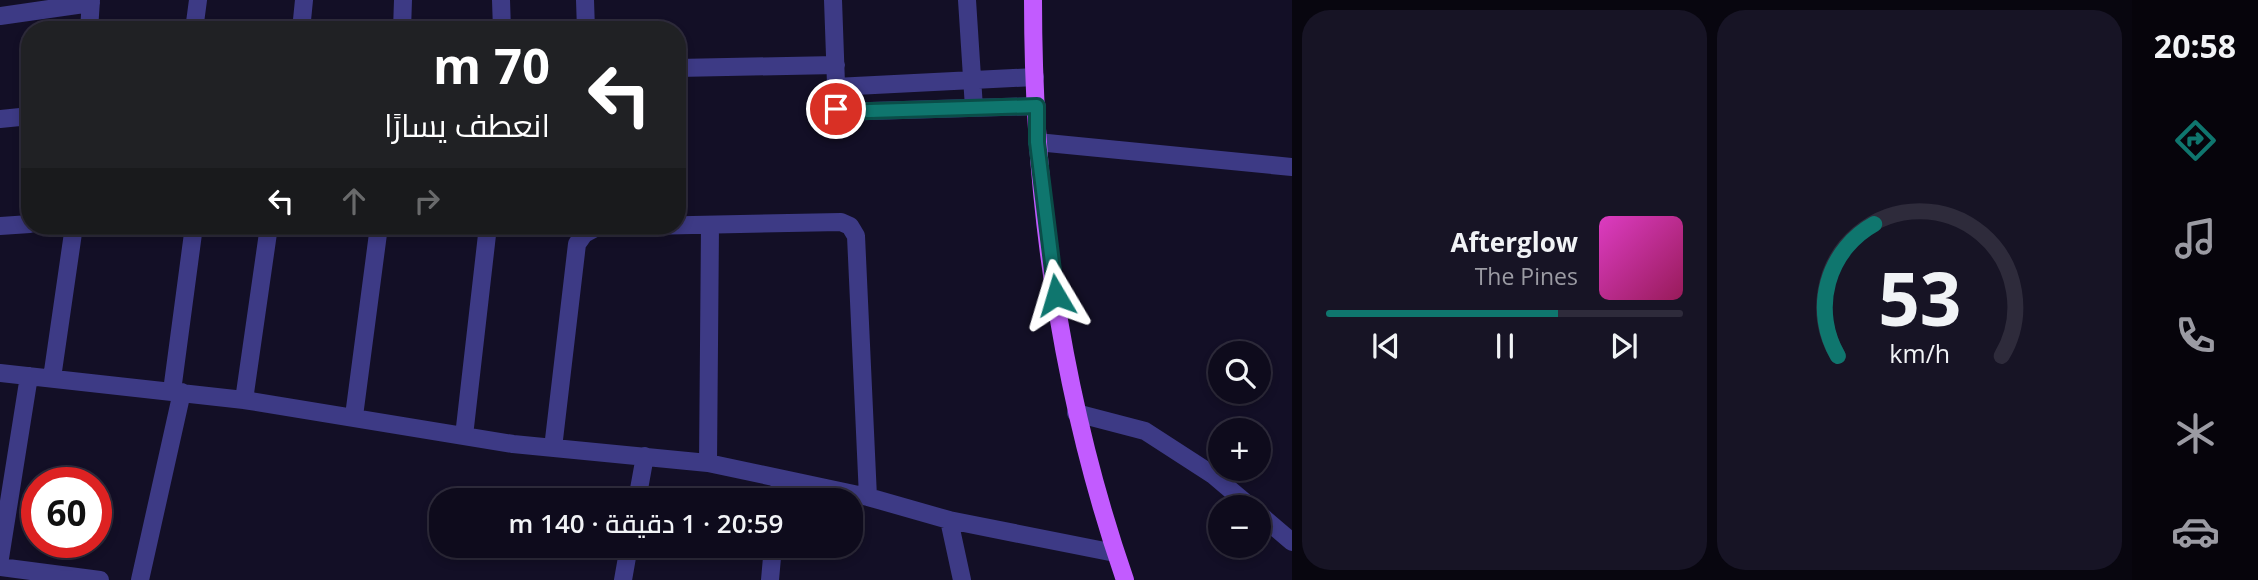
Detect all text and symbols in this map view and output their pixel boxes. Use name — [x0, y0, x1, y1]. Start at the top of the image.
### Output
text: 20:58 — [2154, 24, 2236, 67]
text: 70 m — [433, 32, 550, 98]
icon: left — [574, 49, 665, 140]
pin — [806, 79, 866, 139]
icon: arrive — [817, 90, 855, 128]
text: انعطف يسارًا — [384, 103, 550, 146]
icon: directions — [2171, 116, 2220, 165]
icon: left — [262, 182, 300, 220]
icon: ahead — [335, 182, 373, 220]
icon: right — [408, 182, 446, 220]
icon: music — [2171, 214, 2220, 263]
text: Afterglow — [1451, 224, 1578, 260]
text: 53 — [1878, 248, 1961, 347]
position arrow — [1019, 258, 1093, 332]
text: The Pines — [1475, 260, 1578, 292]
icon: phone — [2171, 311, 2220, 360]
icon: previous — [1367, 327, 1405, 365]
icon: pause — [1486, 327, 1524, 365]
icon: next — [1605, 327, 1643, 365]
text: km/h — [1889, 336, 1950, 370]
map controls — [1208, 341, 1271, 558]
button: search — [1208, 341, 1271, 404]
icon: climate — [2171, 409, 2220, 458]
button: + — [1208, 418, 1271, 481]
speed limit sign: 60 — [21, 467, 112, 558]
button: − — [1208, 495, 1271, 558]
text: 20:59 · 1 دقيقة · 140 m — [509, 505, 783, 541]
icon: car — [2171, 507, 2220, 556]

